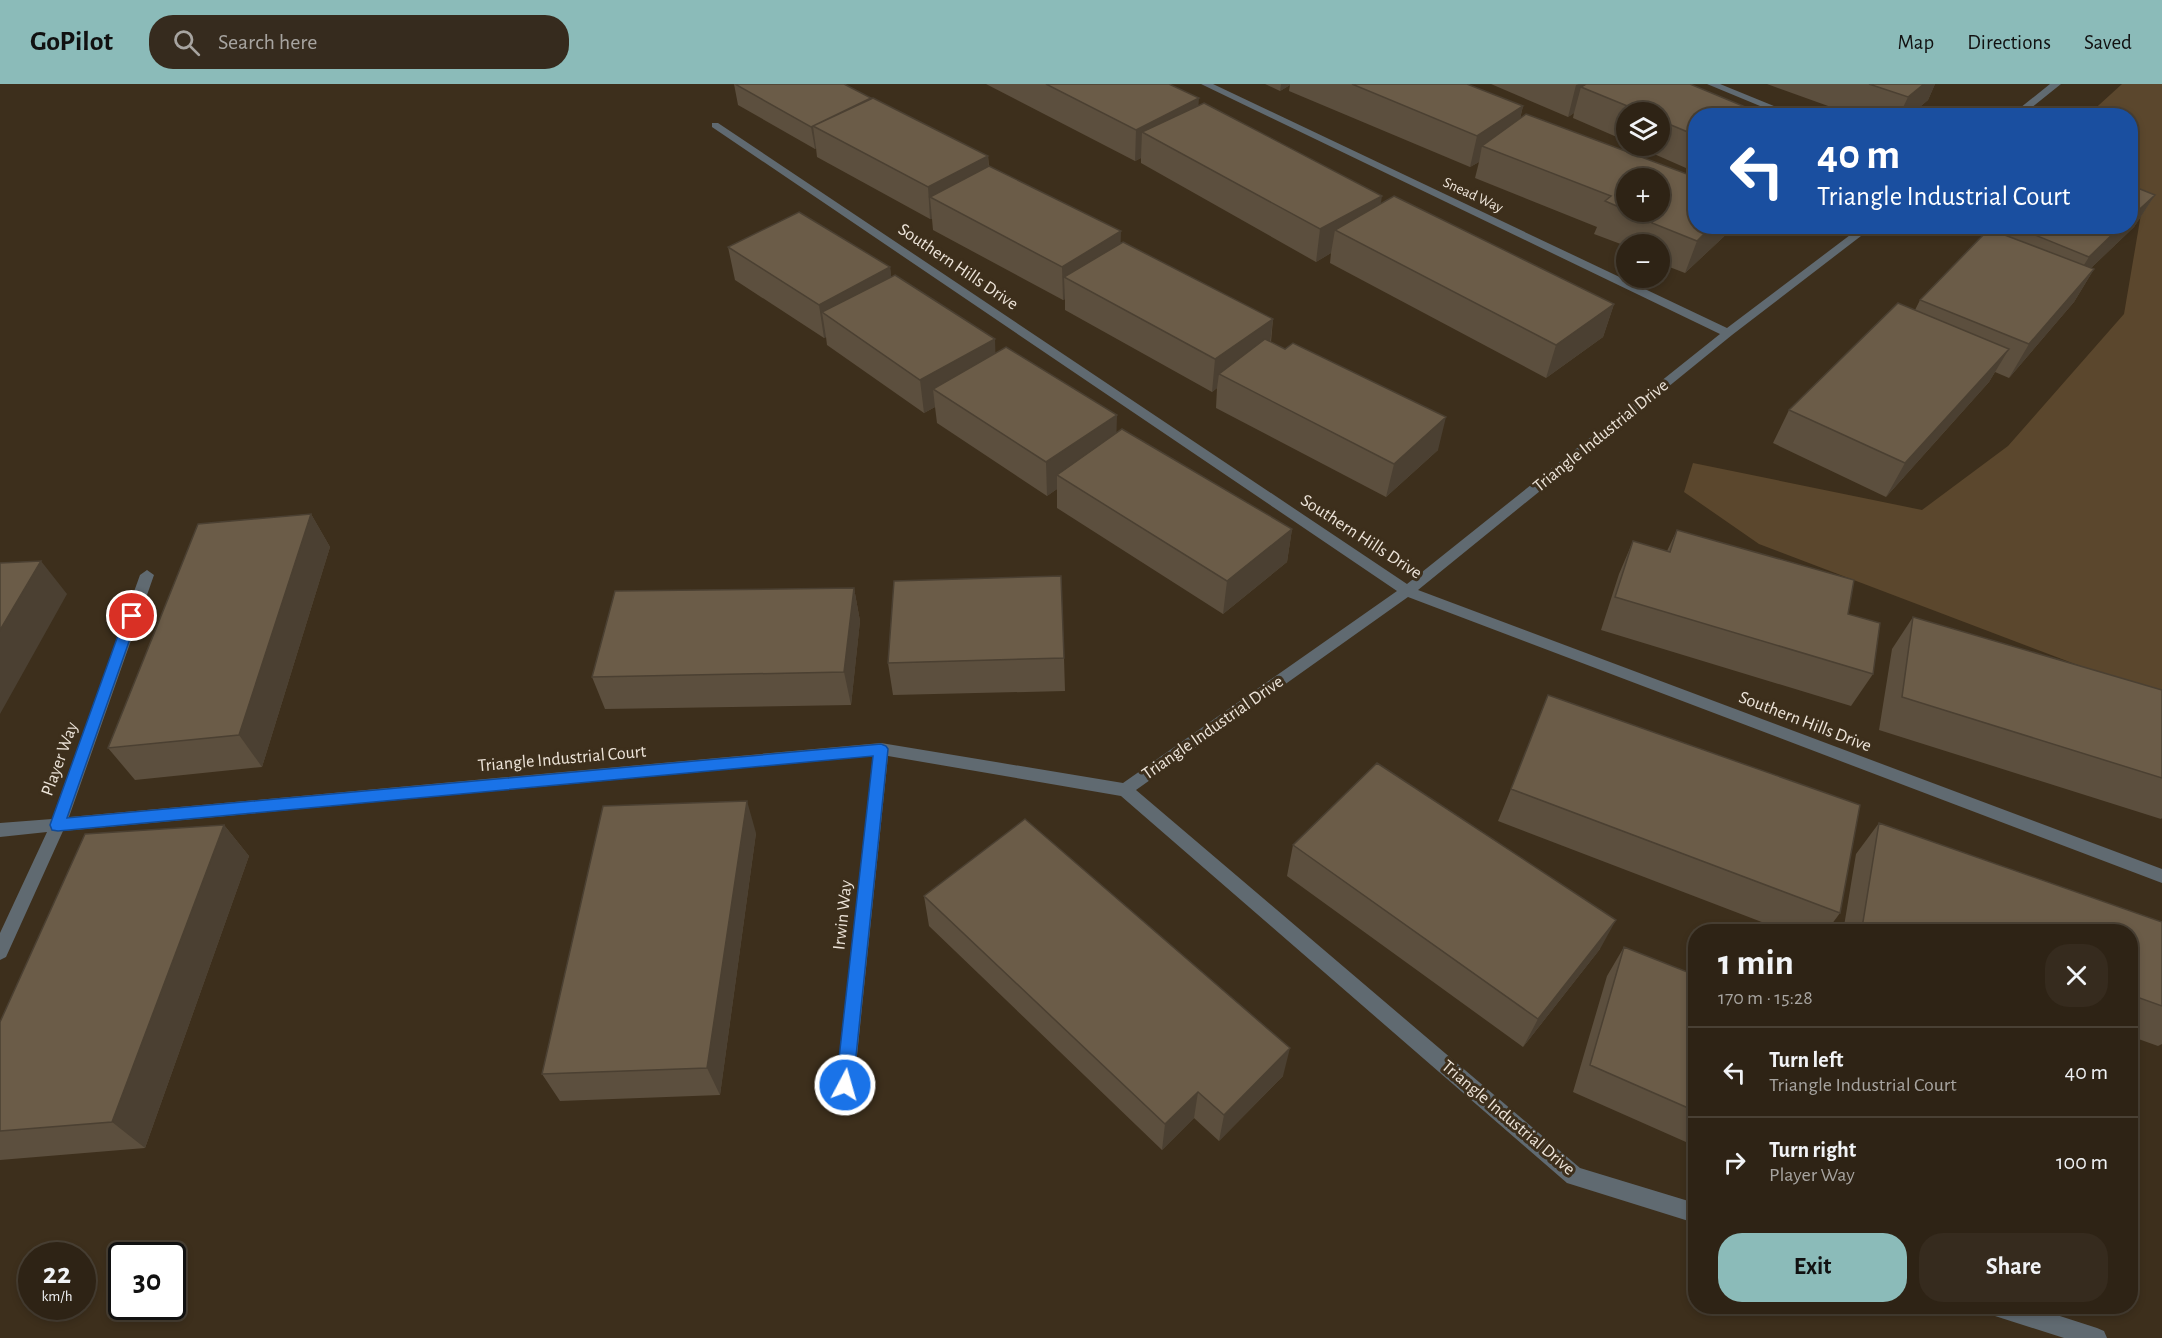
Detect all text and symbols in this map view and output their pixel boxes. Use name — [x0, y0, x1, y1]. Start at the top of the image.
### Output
search box — [149, 15, 569, 69]
icon: search — [170, 26, 203, 59]
text: GoPilot — [30, 28, 113, 56]
text: Search here — [218, 31, 318, 53]
text: Map — [1898, 32, 1934, 53]
text: Directions — [1967, 32, 2051, 53]
text: Saved — [2084, 32, 2132, 53]
map controls — [1616, 102, 1670, 288]
button: layers — [1616, 102, 1670, 156]
icon: left — [1718, 132, 1796, 210]
text: 40 m — [1817, 134, 1900, 176]
button: + — [1616, 168, 1670, 222]
street label: Snead Way — [1441, 175, 1506, 216]
text: Triangle Industrial Court — [1817, 183, 2070, 210]
street label: Southern Hills Drive — [895, 220, 1021, 314]
button: − — [1616, 234, 1670, 288]
street label: Triangle Industrial Drive — [1530, 376, 1672, 496]
street label: Southern Hills Drive — [1297, 491, 1425, 583]
pin — [106, 590, 157, 641]
icon: arrive — [115, 599, 148, 632]
street label: Triangle Industrial Drive — [1139, 672, 1287, 784]
street label: Southern Hills Drive — [1736, 688, 1874, 756]
street label: Player Way — [38, 719, 82, 798]
street label: Triangle Industrial Court — [477, 743, 647, 775]
street label: Irwin Way — [830, 879, 856, 951]
button: close — [2045, 944, 2108, 1007]
text: 1 min — [1718, 945, 1794, 981]
text: 170 m · 15:28 — [1718, 988, 1813, 1008]
text: Turn left — [1769, 1049, 1843, 1071]
position arrow — [813, 1053, 877, 1117]
icon: left — [1718, 1056, 1751, 1089]
street label: Triangle Industrial Drive — [1438, 1057, 1578, 1179]
text: 40 m — [2065, 1061, 2108, 1083]
text: Triangle Industrial Court — [1769, 1075, 1957, 1095]
text: Turn right — [1769, 1139, 1856, 1161]
icon: right — [1718, 1146, 1751, 1179]
text: 100 m — [2056, 1151, 2108, 1173]
text: Player Way — [1769, 1165, 1855, 1185]
button: Exit — [1718, 1233, 1907, 1302]
button: Share — [1919, 1233, 2108, 1302]
speed limit sign: 30 — [108, 1242, 186, 1320]
text: 22 — [43, 1259, 71, 1289]
text: km/h — [42, 1289, 72, 1304]

